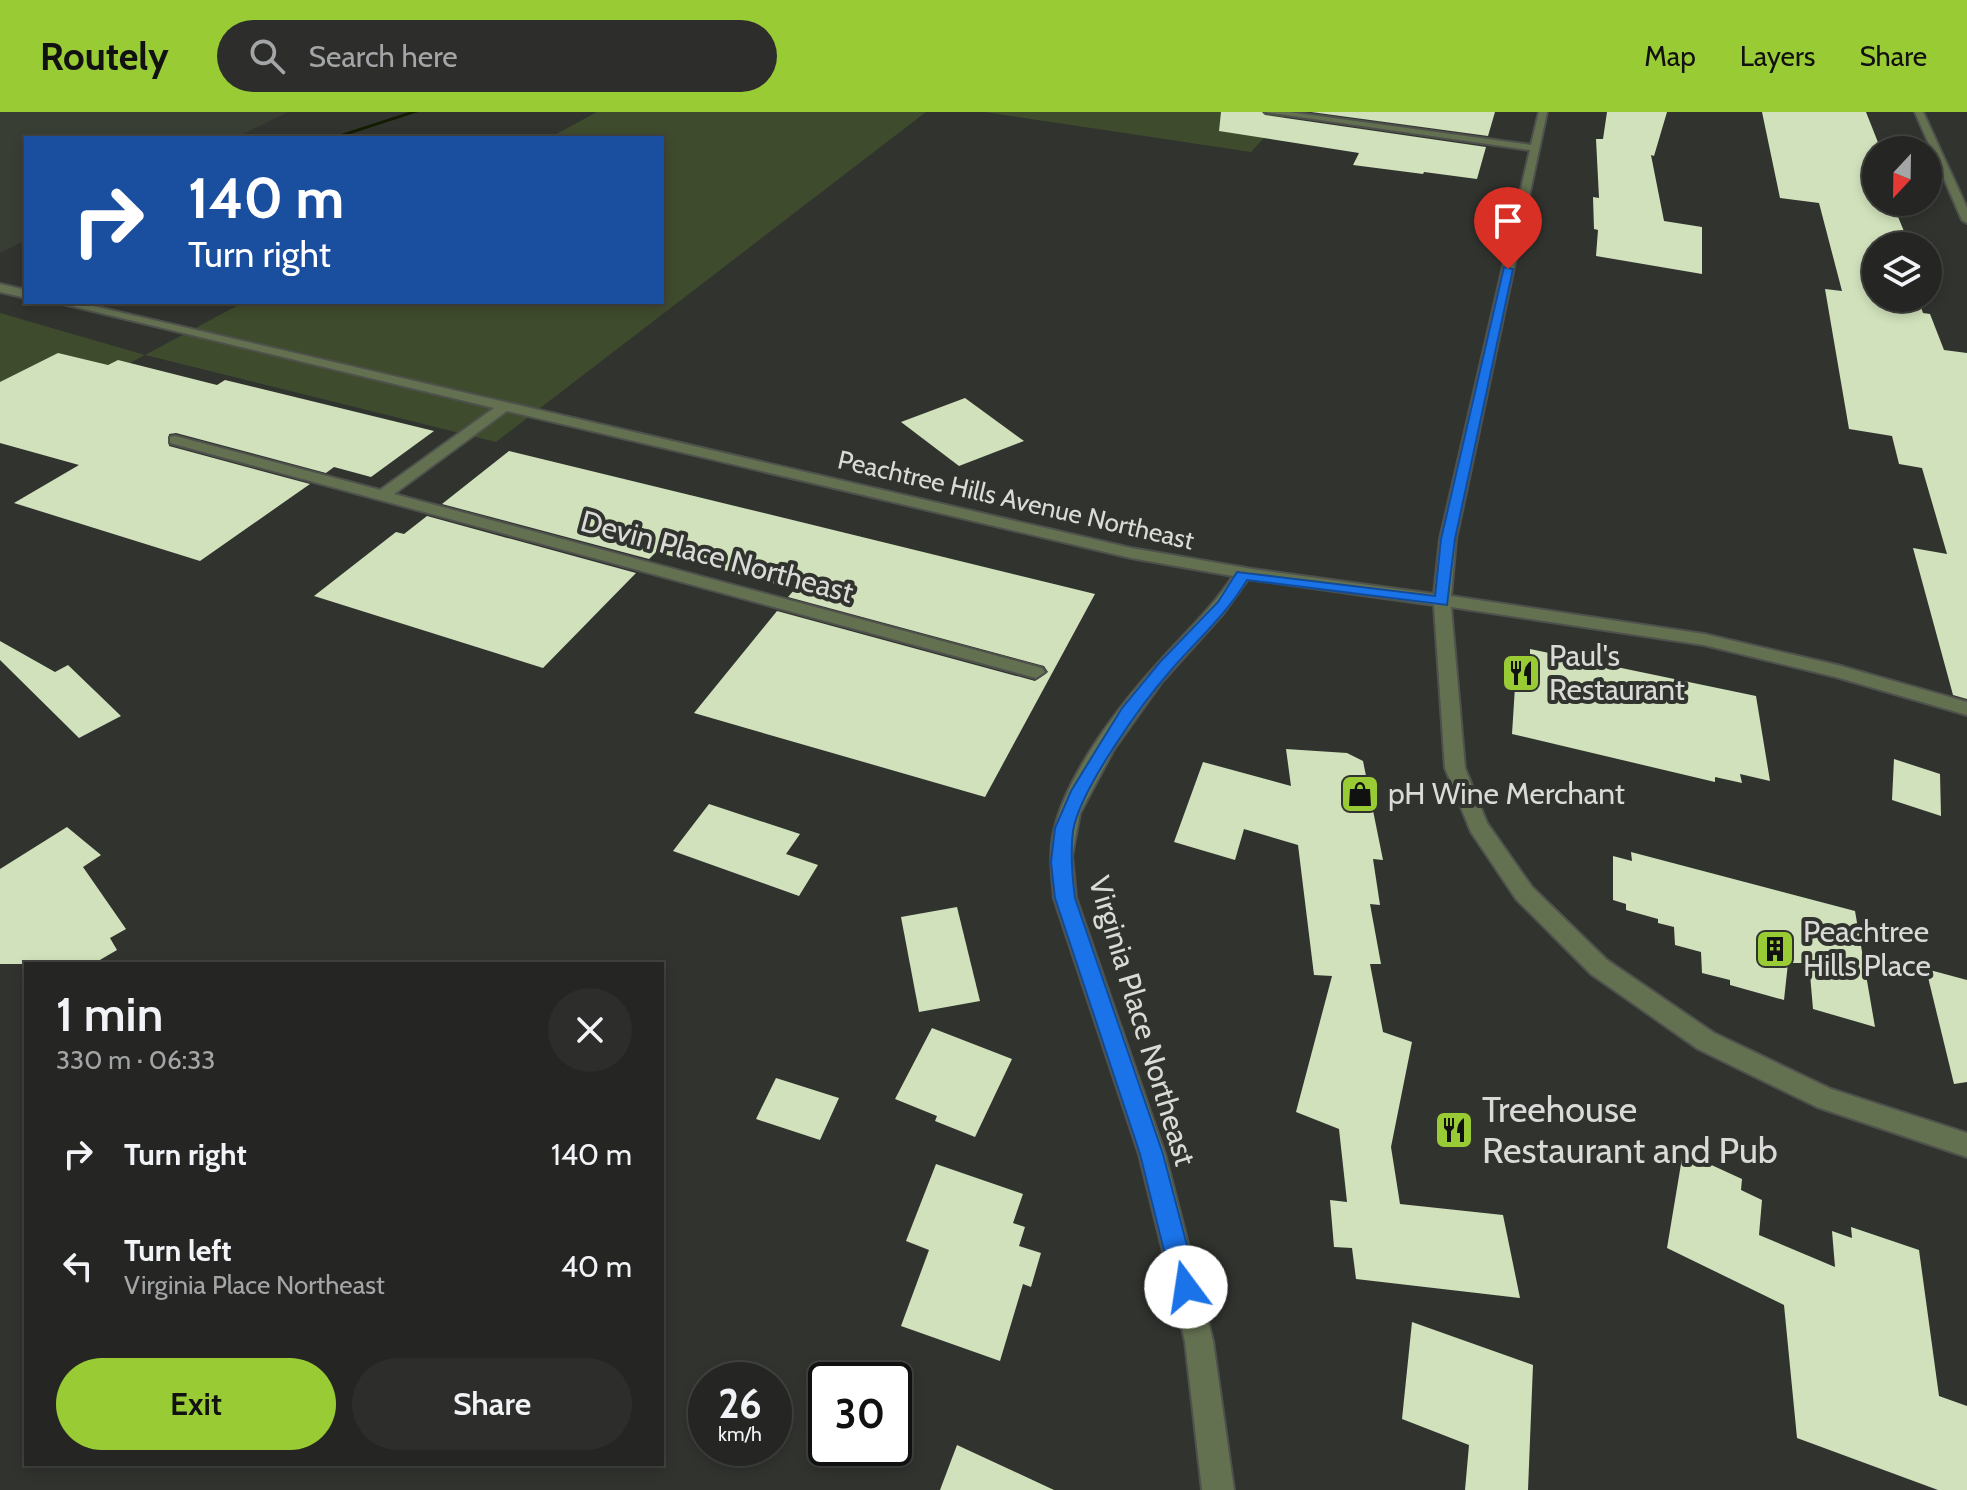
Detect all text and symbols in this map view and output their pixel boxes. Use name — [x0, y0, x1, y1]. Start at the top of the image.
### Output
search box — [217, 20, 777, 92]
text: Routely — [40, 33, 169, 80]
icon: search — [245, 34, 289, 78]
text: Search here — [309, 38, 458, 75]
text: Map — [1644, 39, 1696, 73]
text: Layers — [1740, 39, 1815, 73]
text: Share — [1859, 39, 1927, 73]
north arrow — [1862, 136, 1942, 216]
map controls — [1862, 136, 1942, 312]
text: 140 m — [188, 164, 344, 232]
icon: right — [56, 168, 160, 272]
pin — [1474, 187, 1542, 269]
icon: arrive — [1486, 199, 1530, 243]
text: Turn right — [188, 232, 331, 276]
button: layers — [1862, 232, 1942, 312]
street label: Peachtree Hills Avenue Northeast — [835, 443, 1197, 557]
street label: Devin Place Northeast — [577, 502, 858, 611]
place label: Paul's Restaurant — [1549, 637, 1685, 708]
restaurant icon: Paul's Restaurant — [1500, 652, 1542, 694]
shop icon: pH Wine Merchant — [1339, 773, 1381, 815]
place label: pH Wine Merchant — [1388, 775, 1625, 812]
street label: Virginia Place Northeast — [1081, 872, 1204, 1170]
place label: Peachtree Hills Place — [1803, 913, 1931, 984]
building icon: Peachtree Hills Place — [1754, 928, 1796, 970]
text: 1 min — [56, 985, 163, 1043]
button: close — [548, 988, 632, 1072]
text: 330 m · 06:33 — [56, 1044, 215, 1076]
place label: Treehouse Restaurant and Pub — [1482, 1087, 1778, 1172]
restaurant icon: Treehouse Restaurant and Pub — [1433, 1109, 1475, 1151]
icon: right — [56, 1132, 100, 1176]
text: Turn right — [124, 1136, 247, 1173]
text: 140 m — [551, 1136, 632, 1173]
text: Turn left — [124, 1232, 232, 1269]
icon: left — [56, 1244, 100, 1288]
position arrow — [1144, 1245, 1228, 1329]
text: 40 m — [561, 1248, 632, 1285]
text: Virginia Place Northeast — [124, 1269, 385, 1301]
button: Exit — [56, 1358, 336, 1450]
button: Share — [352, 1358, 632, 1450]
speed limit sign: 30 — [808, 1362, 912, 1466]
text: 26 — [718, 1379, 762, 1428]
text: km/h — [718, 1422, 762, 1446]

